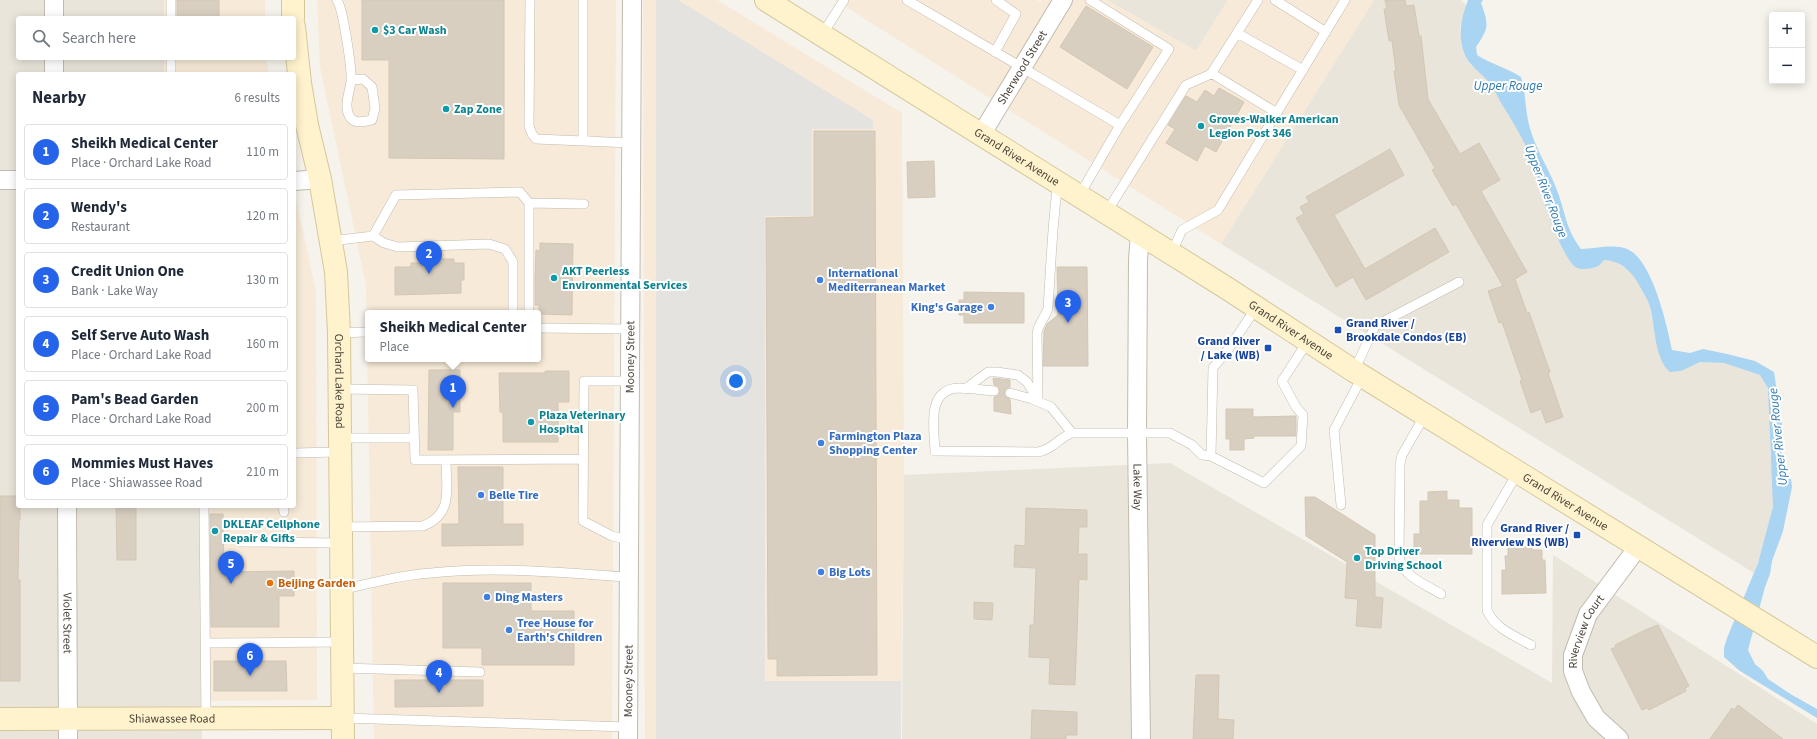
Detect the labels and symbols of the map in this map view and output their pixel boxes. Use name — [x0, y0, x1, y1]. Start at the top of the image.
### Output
place label: $3 Car Wash — [383, 22, 447, 39]
marker: $3 Car Wash — [370, 25, 380, 35]
street label: Sherwood Street — [993, 27, 1052, 108]
water label: Upper Rouge — [1474, 77, 1542, 95]
place label: Zap Zone — [454, 101, 502, 118]
marker: Zap Zone — [441, 104, 451, 114]
place label: Groves-Walker American Legion Post 346 — [1209, 111, 1339, 142]
marker: Groves-Walker American Legion Post 346 — [1196, 121, 1206, 131]
street label: Grand River Avenue — [971, 124, 1063, 191]
water label: Upper River Rouge — [1520, 142, 1572, 240]
pin: 2 — [416, 241, 442, 274]
place label: AKT Peerless Environmental Services — [561, 263, 687, 294]
place label: International Mediterranean Market — [828, 265, 946, 296]
marker: AKT Peerless Environmental Services — [549, 273, 559, 283]
marker: International Mediterranean Market — [815, 275, 825, 285]
pin: 3 — [1055, 290, 1081, 323]
street label: Grand River Avenue — [1245, 297, 1336, 364]
place label: King's Garage — [911, 299, 983, 316]
marker: King's Garage — [986, 302, 996, 312]
place label: Grand River / Brookdale Condos (EB) — [1346, 315, 1467, 346]
street label: Mooney Street — [622, 321, 639, 393]
marker: Grand River / Brookdale Condos (EB) — [1333, 325, 1343, 335]
place label: Grand River / Lake (WB) — [1198, 333, 1260, 364]
street label: Orchard Lake Road — [330, 334, 348, 429]
marker: Grand River / Lake (WB) — [1263, 343, 1273, 353]
your location — [726, 371, 746, 391]
pin: 1 — [440, 375, 466, 408]
water label: Upper River Rouge — [1764, 387, 1792, 487]
place label: Plaza Veterinary Hospital — [539, 407, 626, 438]
marker: Plaza Veterinary Hospital — [526, 417, 536, 427]
place label: Farmington Plaza Shopping Center — [829, 428, 922, 459]
marker: Farmington Plaza Shopping Center — [816, 438, 826, 448]
street label: Lake Way — [1128, 463, 1146, 511]
street label: Grand River Avenue — [1519, 469, 1611, 535]
place label: Belle Tire — [489, 487, 539, 504]
marker: Belle Tire — [476, 490, 486, 500]
place label: DKLEAF Cellphone Repair & Gifts — [223, 516, 320, 547]
place label: Grand River / Riverview NS (WB) — [1471, 520, 1569, 551]
marker: DKLEAF Cellphone Repair & Gifts — [210, 526, 220, 536]
marker: Grand River / Riverview NS (WB) — [1572, 530, 1582, 540]
place label: Top Driver Driving School — [1365, 543, 1442, 574]
pin: 5 — [218, 551, 244, 584]
marker: Top Driver Driving School — [1352, 553, 1362, 563]
place label: Big Lots — [829, 564, 871, 581]
marker: Big Lots — [816, 567, 826, 577]
place label: Beijing Garden — [278, 575, 356, 592]
marker: Beijing Garden — [265, 578, 275, 588]
place label: Ding Masters — [495, 589, 563, 606]
street label: Riverview Court — [1565, 591, 1609, 668]
street label: Violet Street — [58, 592, 76, 654]
marker: Ding Masters — [482, 592, 492, 602]
place label: Tree House for Earth's Children — [517, 615, 603, 646]
marker: Tree House for Earth's Children — [504, 625, 514, 635]
pin: 6 — [237, 643, 263, 676]
street label: Mooney Street — [620, 645, 638, 717]
pin: 4 — [426, 660, 452, 693]
street label: Shiawassee Road — [129, 710, 215, 728]

